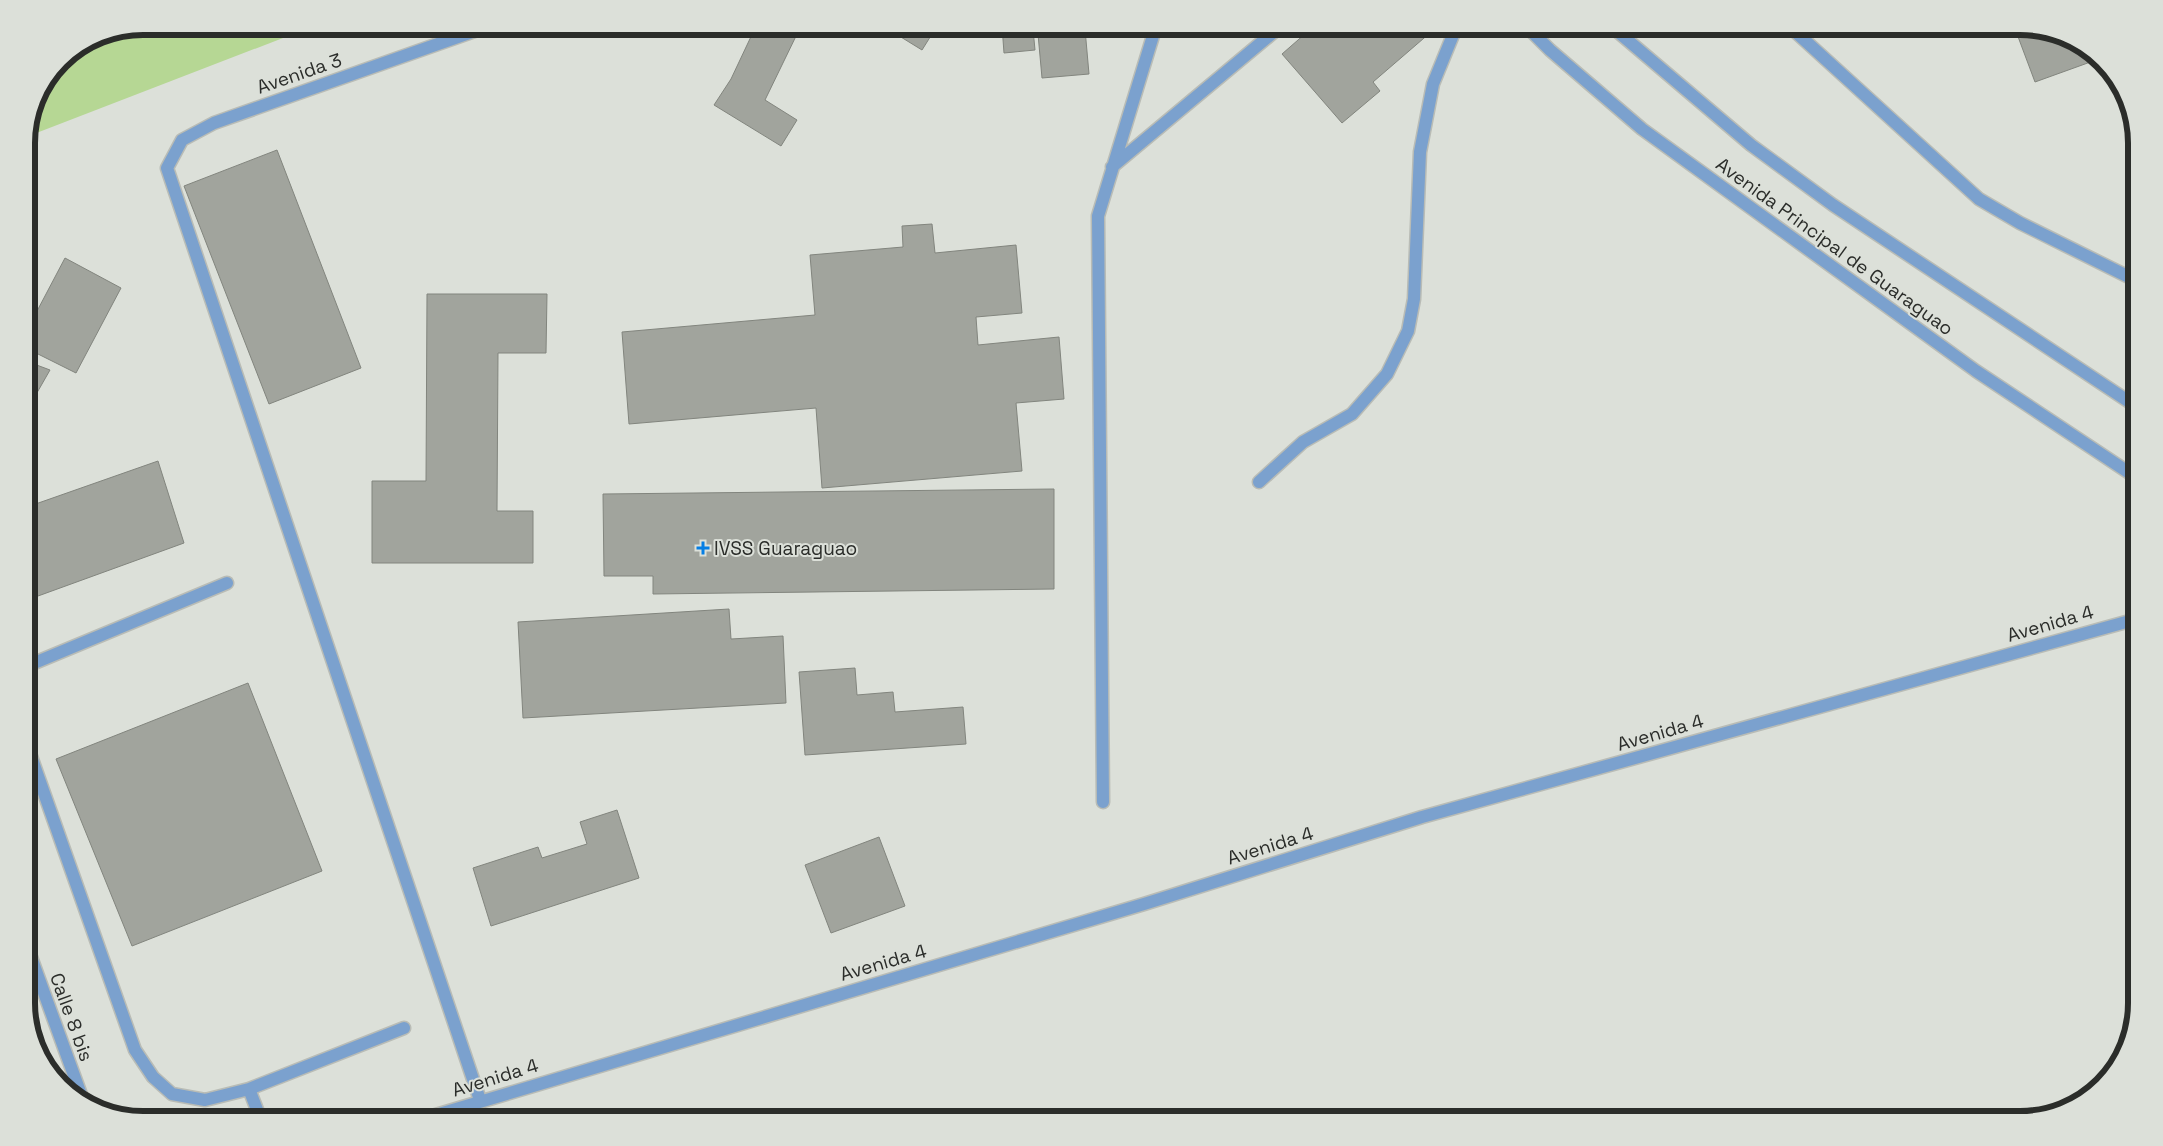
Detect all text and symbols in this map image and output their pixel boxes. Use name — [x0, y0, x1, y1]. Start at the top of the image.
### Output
street label: Avenida 3 — [253, 47, 345, 100]
street label: Avenida Principal de Guaraguao — [1711, 152, 1959, 341]
place label: IVSS Guaraguao — [714, 536, 857, 561]
marker: IVSS Guaraguao — [696, 541, 710, 555]
street label: Avenida 4 — [2004, 599, 2096, 648]
street label: Avenida 4 — [1614, 708, 1706, 757]
street label: Avenida 4 — [1224, 820, 1316, 870]
street label: Avenida 4 — [837, 938, 929, 987]
street label: Calle 8 bis — [44, 970, 99, 1065]
street label: Avenida 4 — [449, 1052, 541, 1102]

